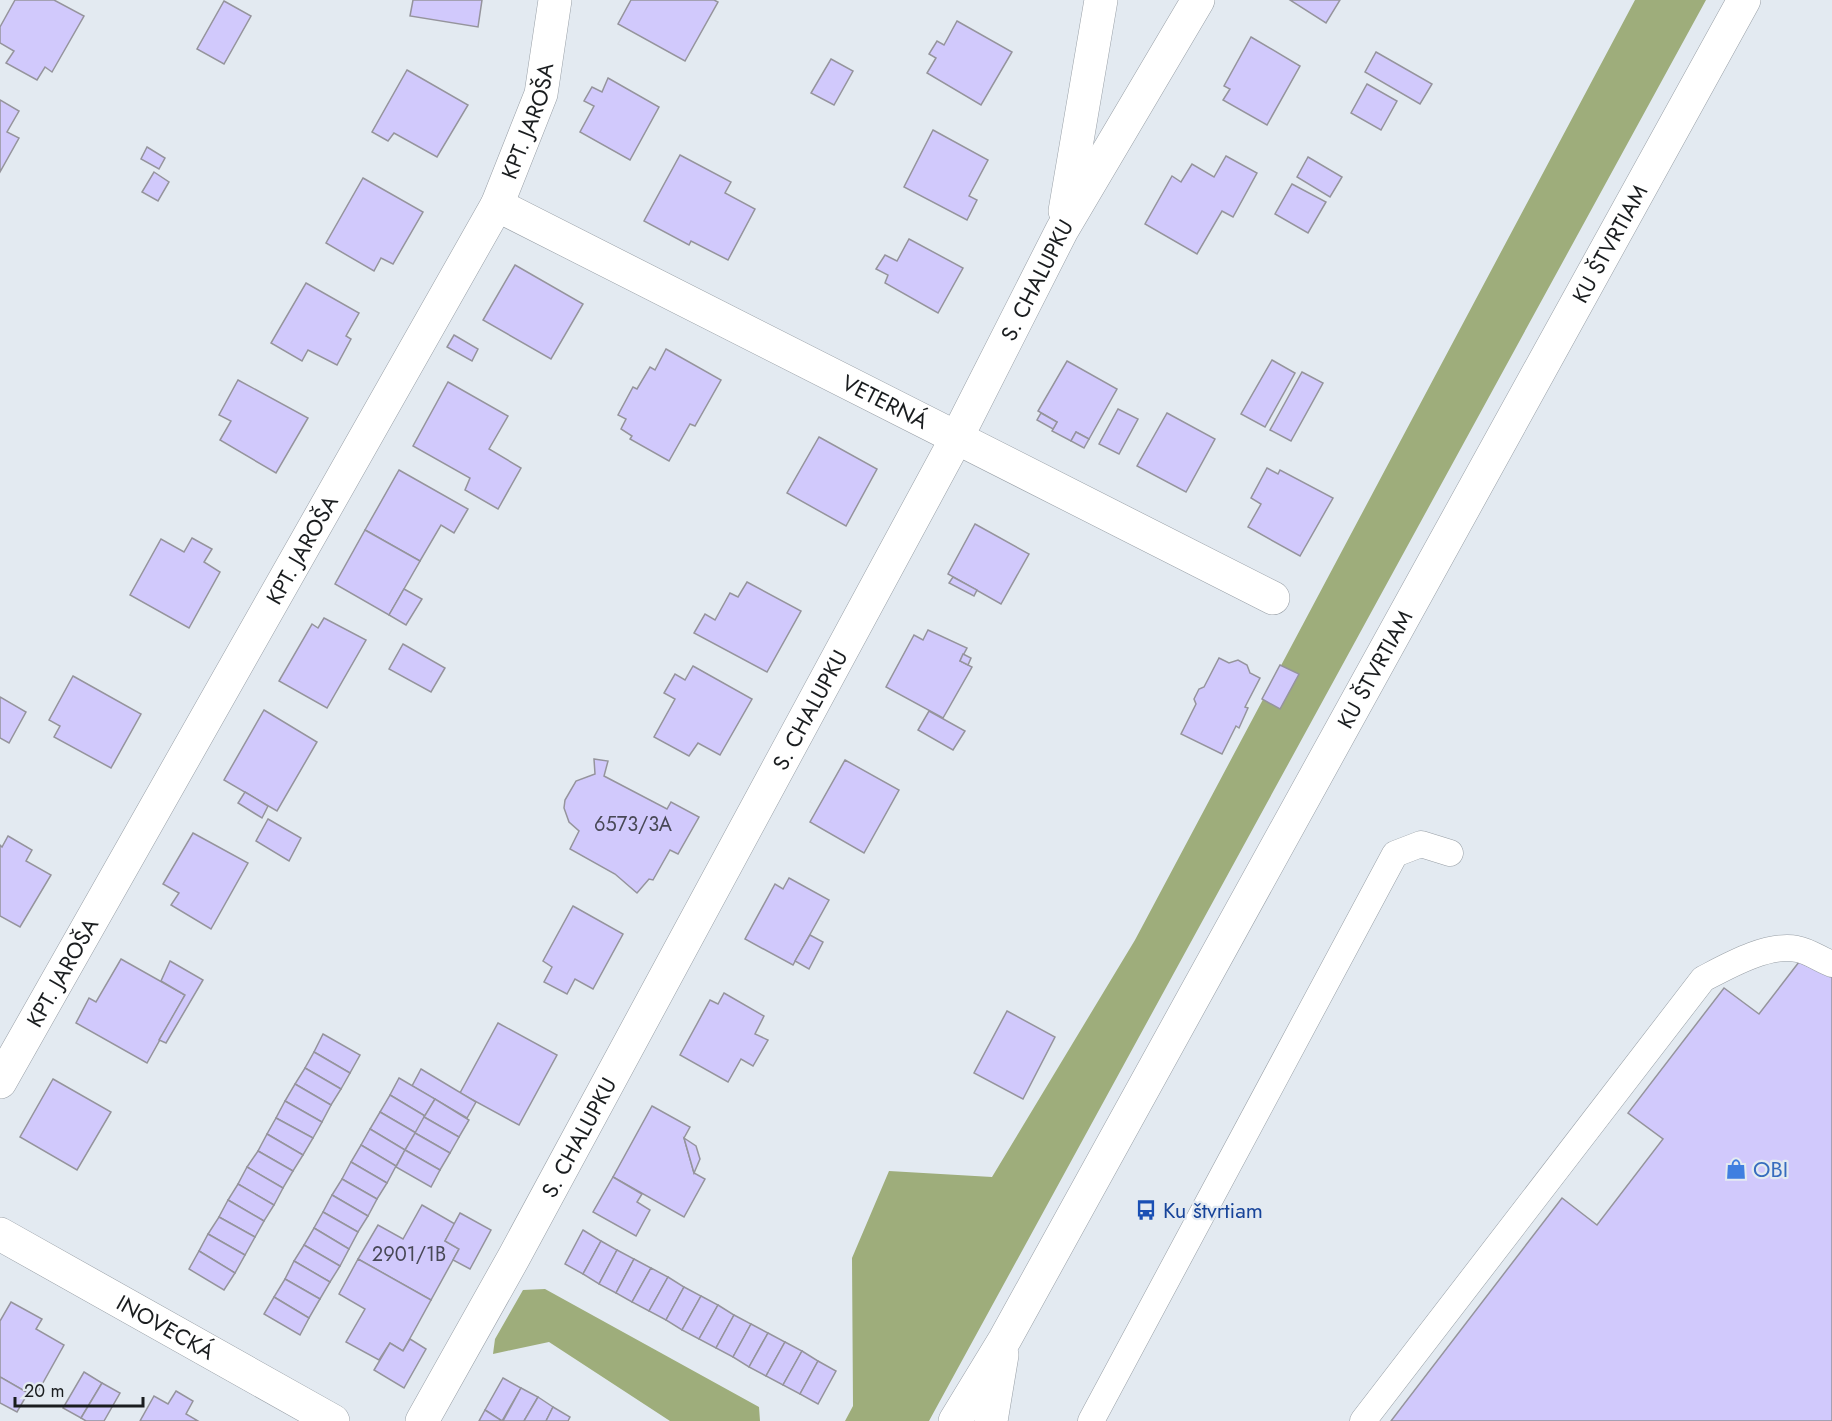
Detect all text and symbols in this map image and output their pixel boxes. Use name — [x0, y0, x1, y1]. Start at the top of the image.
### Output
street label: KPT. JAROŠA — [493, 60, 561, 184]
street label: KU ŠTVRTIAM — [1564, 179, 1655, 309]
street label: S. CHALUPKU — [992, 213, 1081, 346]
street label: VETERNÁ — [836, 366, 934, 437]
street label: KPT. JAROŠA — [258, 489, 346, 610]
street label: KU ŠTVRTIAM — [1329, 604, 1420, 734]
street label: S. CHALUPKU — [764, 644, 855, 776]
house number: 6573/3A — [594, 810, 673, 839]
street label: KPT. JAROŠA — [18, 911, 106, 1033]
street label: S. CHALUPKU — [533, 1071, 624, 1203]
place label: OBI — [1753, 1153, 1788, 1185]
shop icon: OBI — [1724, 1157, 1748, 1181]
place label: Ku štvrtiam — [1163, 1194, 1263, 1226]
bus stop icon: Ku štvrtiam — [1134, 1198, 1158, 1222]
house number: 2901/1B — [372, 1240, 446, 1269]
street label: INOVECKÁ — [111, 1287, 221, 1368]
scale bar — [15, 1370, 142, 1408]
text: 20 m — [24, 1378, 64, 1404]

